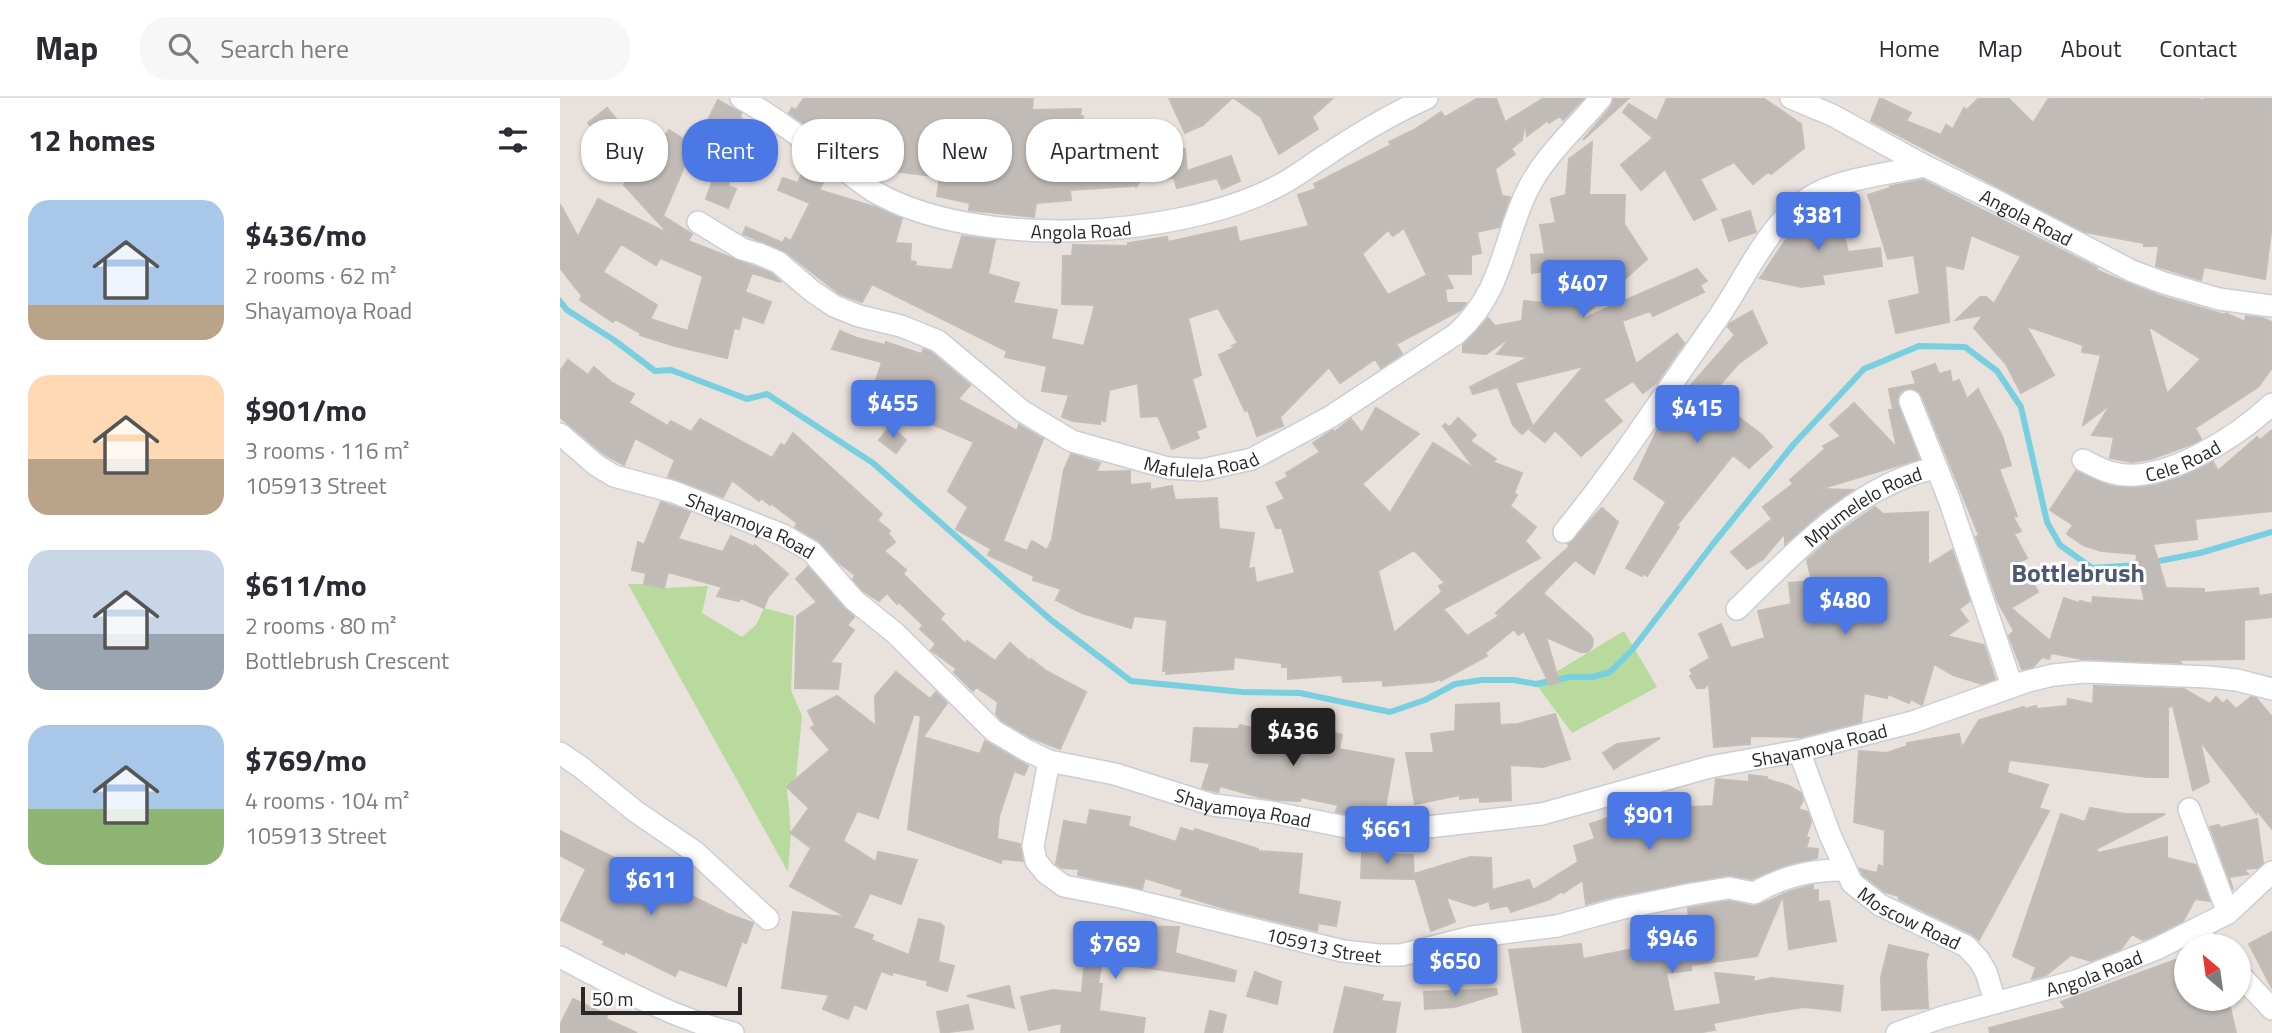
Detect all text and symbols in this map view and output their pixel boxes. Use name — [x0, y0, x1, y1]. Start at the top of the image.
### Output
search box — [140, 17, 630, 80]
text: Map — [35, 23, 98, 73]
icon: search — [164, 29, 202, 67]
text: Search here — [220, 29, 349, 68]
text: Home — [1879, 30, 1940, 66]
text: Map — [1978, 30, 2023, 66]
text: About — [2061, 30, 2121, 66]
text: Contact — [2159, 30, 2237, 66]
text: 12 homes — [28, 117, 155, 163]
chip: Buy — [581, 119, 668, 182]
chip: Rent — [682, 119, 778, 182]
chip: Filters — [792, 119, 904, 182]
chip: New — [918, 119, 1012, 182]
chip: Apartment — [1026, 119, 1183, 182]
icon: filters — [494, 121, 532, 159]
street label: Angola Road — [1976, 181, 2078, 252]
pin: $381 — [1777, 192, 1859, 252]
text: $381 — [1792, 197, 1844, 232]
text: $436/mo — [245, 212, 367, 258]
street label: Angola Road — [1030, 212, 1133, 245]
icon: home — [84, 228, 168, 312]
text: 2 rooms · 62 m² — [245, 258, 396, 293]
pin: $407 — [1542, 260, 1624, 320]
text: $407 — [1557, 265, 1609, 300]
text: Shayamoya Road — [245, 293, 412, 328]
pin: $455 — [852, 380, 934, 440]
text: $455 — [867, 385, 919, 420]
pin: $415 — [1656, 386, 1738, 445]
text: $901/mo — [245, 387, 367, 433]
text: $415 — [1671, 390, 1723, 425]
icon: home — [84, 403, 168, 487]
street label: Cele Road — [2142, 432, 2226, 488]
text: 3 rooms · 116 m² — [245, 433, 409, 468]
street label: Mafulela Road — [1141, 444, 1264, 485]
street label: Mpumelelo Road — [1797, 458, 1925, 553]
text: 105913 Street — [245, 468, 387, 503]
street label: Shayamoya Road — [682, 484, 821, 565]
district label: Bottlebrush — [2011, 553, 2145, 592]
text: $611/mo — [245, 562, 367, 608]
icon: home — [84, 578, 168, 662]
pin: $480 — [1804, 578, 1886, 637]
text: $480 — [1819, 582, 1871, 617]
text: 2 rooms · 80 m² — [245, 608, 396, 643]
text: Bottlebrush Crescent — [245, 643, 449, 678]
pin: $436 — [1252, 708, 1334, 768]
text: $436 — [1267, 713, 1319, 748]
street label: Shayamoya Road — [1749, 715, 1890, 774]
text: $769/mo — [245, 737, 367, 783]
icon: home — [84, 753, 168, 837]
street label: Shayamoya Road — [1171, 779, 1314, 834]
text: 4 rooms · 104 m² — [245, 783, 409, 818]
pin: $901 — [1608, 792, 1690, 852]
text: $901 — [1623, 797, 1675, 832]
pin: $661 — [1346, 806, 1428, 866]
text: $661 — [1361, 811, 1413, 846]
text: 105913 Street — [245, 818, 387, 853]
pin: $611 — [610, 858, 692, 917]
text: $611 — [625, 862, 677, 897]
street label: Moscow Road — [1852, 879, 1966, 956]
pin: $946 — [1631, 916, 1713, 975]
street label: 105913 Street — [1263, 918, 1383, 970]
text: $946 — [1646, 920, 1698, 955]
pin: $769 — [1074, 922, 1156, 981]
text: $769 — [1089, 926, 1141, 961]
north arrow — [2174, 934, 2250, 1012]
map controls — [2174, 934, 2251, 1011]
pin: $650 — [1414, 939, 1496, 998]
street label: Angola Road — [2042, 942, 2146, 1003]
text: $650 — [1429, 943, 1481, 978]
scale bar — [581, 984, 742, 1016]
text: 50 m — [592, 984, 633, 1013]

